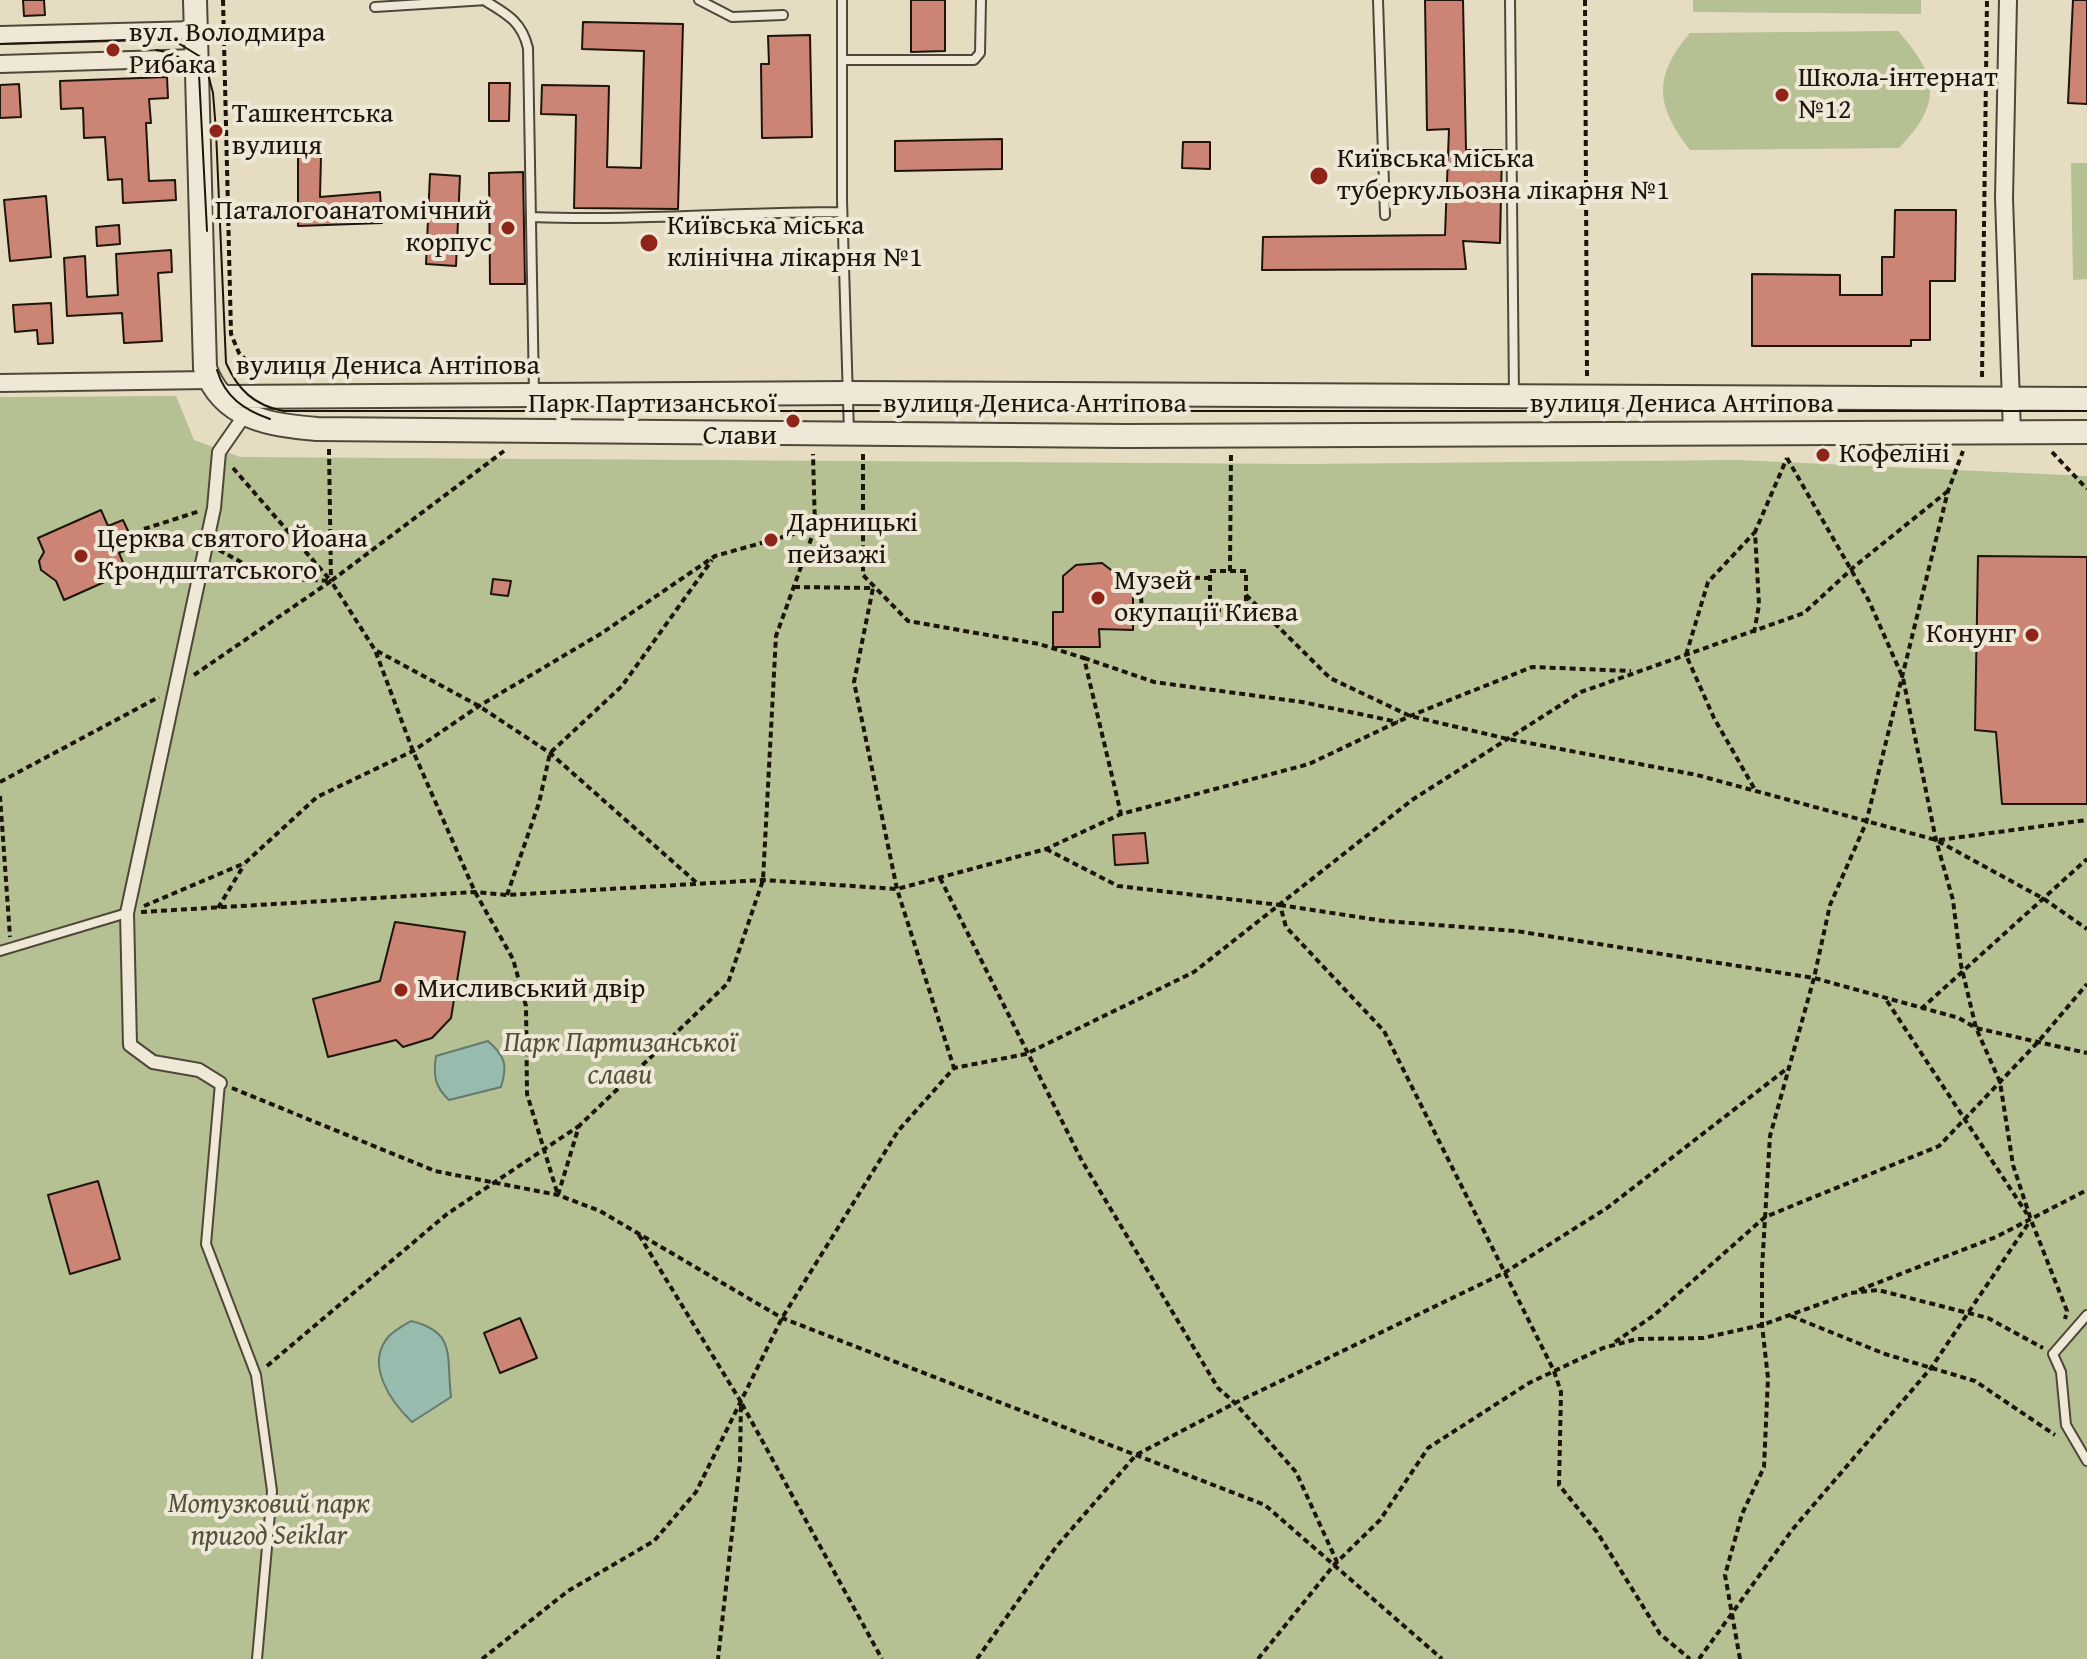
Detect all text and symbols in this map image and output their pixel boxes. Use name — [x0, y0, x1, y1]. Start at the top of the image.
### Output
place label: вул. Володмира Рибака — [129, 17, 325, 83]
marker: вул. Володмира Рибака — [104, 41, 122, 59]
place label: Школа-інтернат №12 — [1798, 62, 1998, 128]
marker: Школа-інтернат №12 — [1773, 86, 1791, 104]
place label: Ташкентська вулиця — [232, 98, 393, 164]
marker: Ташкентська вулиця — [207, 122, 225, 140]
place label: Київська міська туберкульозна лікарня №1 — [1337, 143, 1670, 209]
marker: Київська міська туберкульозна лікарня №1 — [1308, 165, 1330, 187]
place label: Паталогоанатомічний корпус — [215, 195, 492, 261]
place label: Київська міська клінічна лікарня №1 — [667, 210, 923, 276]
marker: Паталогоанатомічний корпус — [499, 219, 517, 237]
marker: Київська міська клінічна лікарня №1 — [638, 232, 660, 254]
street label: вулиця Дениса Антіпова — [236, 350, 540, 384]
place label: Парк Партизанської Слави — [528, 388, 777, 454]
street label: вулиця Дениса Антіпова — [883, 388, 1187, 422]
street label: вулиця Дениса Антіпова — [1530, 388, 1834, 422]
marker: Парк Партизанської Слави — [784, 412, 802, 430]
place label: Кофеліні — [1839, 438, 1950, 472]
marker: Кофеліні — [1814, 446, 1832, 464]
place label: Дарницькі пейзажі — [787, 507, 918, 573]
place label: Церква святого Йоана Крондштатського — [97, 523, 368, 589]
marker: Дарницькі пейзажі — [762, 531, 780, 549]
marker: Церква святого Йоана Крондштатського — [72, 547, 90, 565]
place label: Музей окупації Києва — [1114, 565, 1298, 631]
marker: Музей окупації Києва — [1089, 589, 1107, 607]
place label: Конунг — [1926, 618, 2016, 652]
marker: Конунг — [2023, 626, 2041, 644]
place label: Мисливський двір — [417, 973, 645, 1007]
marker: Мисливський двір — [392, 981, 410, 999]
park label: Парк Партизанської слави — [504, 1027, 736, 1093]
park label: Мотузковий парк пригод Seiklar — [168, 1488, 370, 1554]

